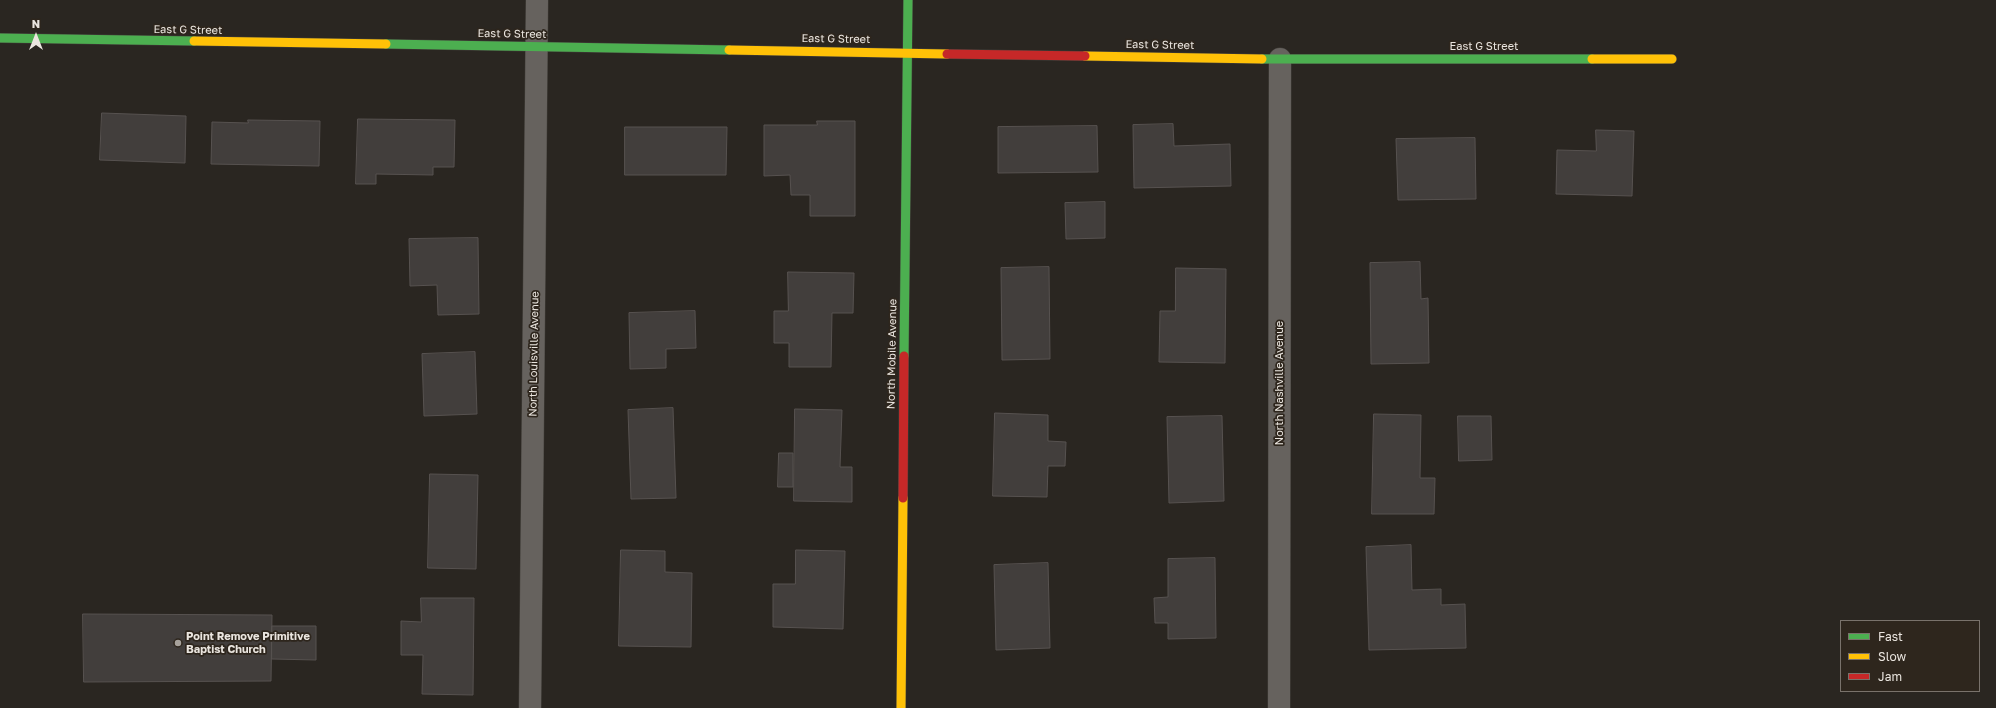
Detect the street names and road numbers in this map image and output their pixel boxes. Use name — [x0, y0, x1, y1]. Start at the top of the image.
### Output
street label: East G Street — [153, 23, 223, 37]
street label: East G Street — [477, 27, 547, 41]
street label: East G Street — [801, 32, 871, 46]
street label: East G Street — [1125, 38, 1195, 52]
street label: East G Street — [1450, 40, 1518, 54]
street label: North Louisville Avenue — [526, 291, 542, 417]
street label: North Mobile Avenue — [884, 299, 900, 409]
street label: North Nashville Avenue — [1273, 321, 1287, 445]

